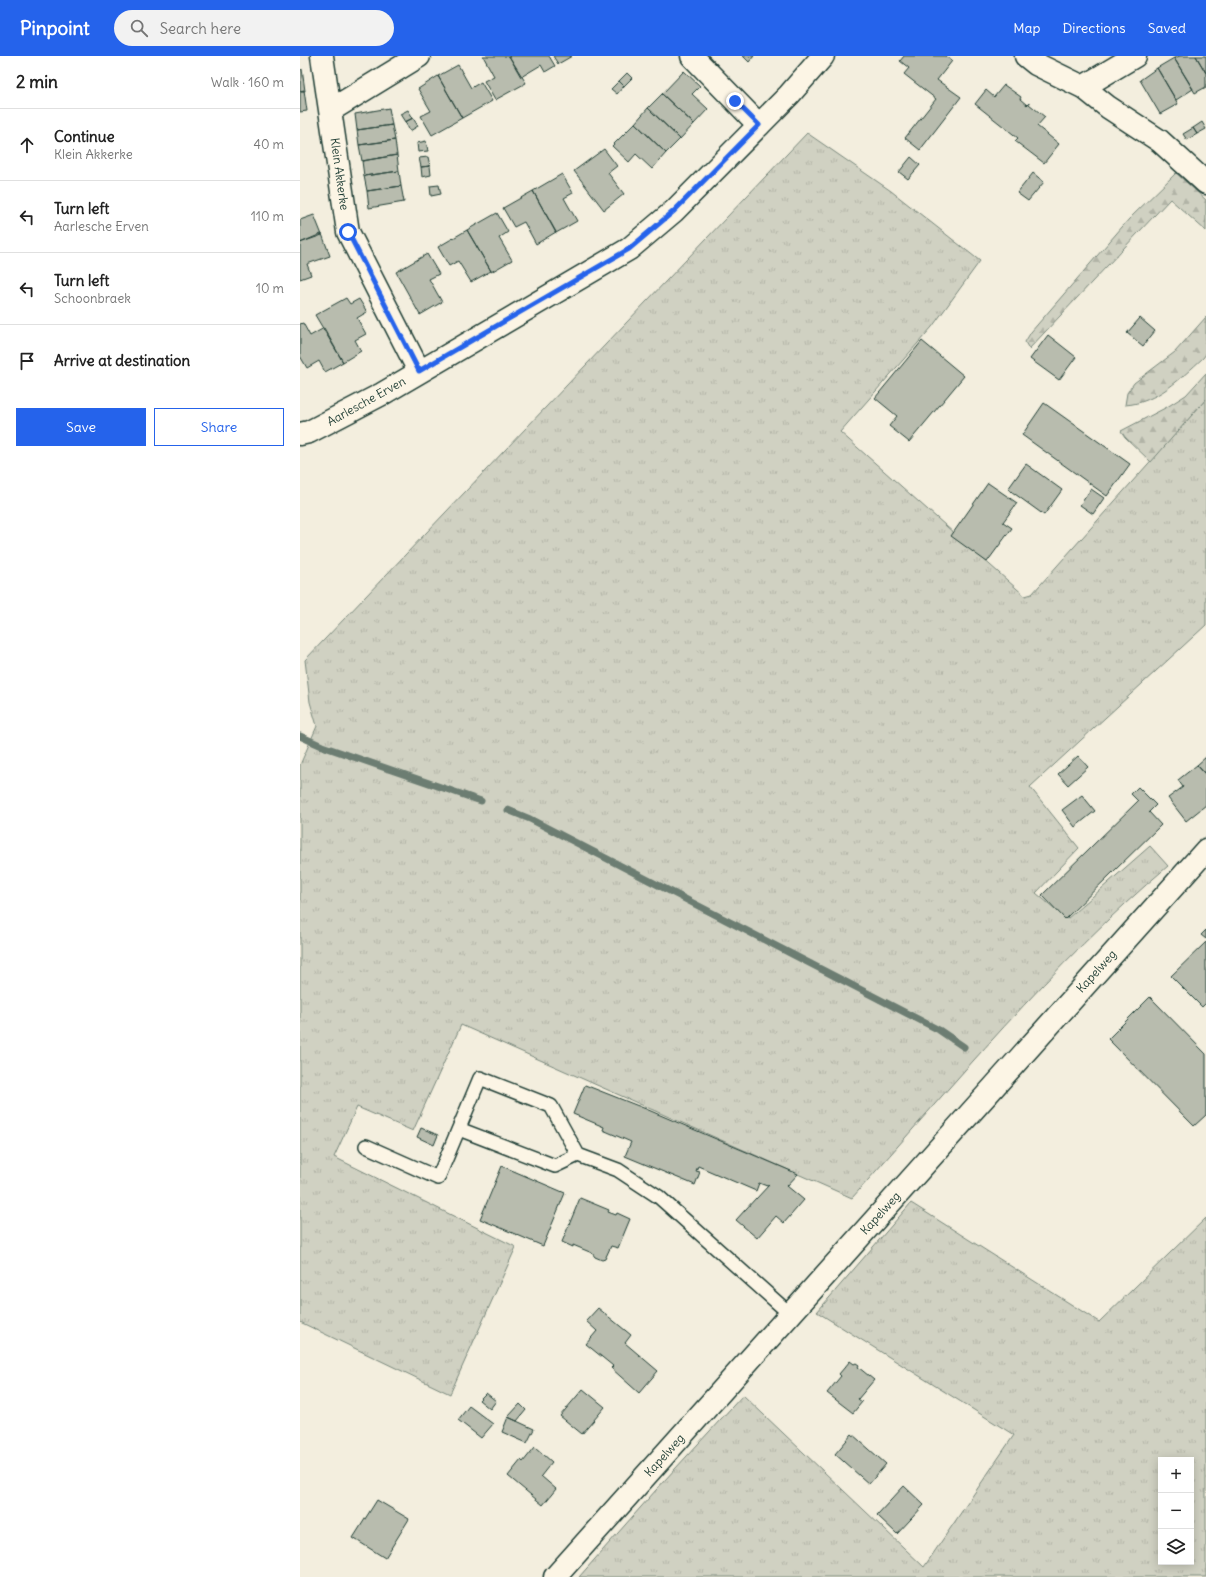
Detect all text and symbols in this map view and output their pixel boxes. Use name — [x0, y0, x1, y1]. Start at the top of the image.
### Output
search box — [114, 10, 394, 46]
text: Pinpoint — [20, 16, 90, 40]
icon: search — [128, 17, 150, 39]
text: Search here — [160, 19, 241, 38]
text: Map — [1013, 19, 1040, 37]
text: Directions — [1062, 19, 1126, 37]
text: Saved — [1148, 19, 1186, 37]
text: 2 min — [16, 71, 58, 93]
text: Walk · 160 m — [211, 74, 284, 91]
route end — [726, 92, 744, 110]
text: Continue — [54, 127, 115, 146]
icon: ahead — [16, 134, 38, 156]
text: 40 m — [253, 136, 284, 153]
street label: Klein Akkerke — [328, 137, 352, 211]
text: Klein Akkerke — [54, 146, 133, 163]
text: Turn left — [54, 199, 109, 218]
icon: left — [16, 206, 38, 228]
text: 110 m — [251, 208, 284, 225]
text: Aarlesche Erven — [54, 218, 149, 235]
route start — [339, 223, 357, 241]
text: Turn left — [54, 271, 109, 290]
icon: left — [16, 278, 38, 300]
text: 10 m — [256, 280, 284, 297]
text: Schoonbraek — [54, 290, 131, 307]
icon: arrive — [16, 350, 38, 372]
text: Arrive at destination — [54, 351, 190, 370]
street label: Aarlesche Erven — [324, 373, 408, 429]
button: Save — [16, 408, 146, 446]
button: Share — [154, 408, 284, 446]
street label: Kapelweg — [1073, 946, 1119, 996]
street label: Kapelweg — [857, 1188, 903, 1238]
street label: Kapelweg — [641, 1430, 687, 1480]
map controls — [1158, 1457, 1194, 1565]
button: + — [1158, 1457, 1194, 1493]
button: − — [1158, 1493, 1194, 1529]
button: layers — [1158, 1529, 1194, 1565]

